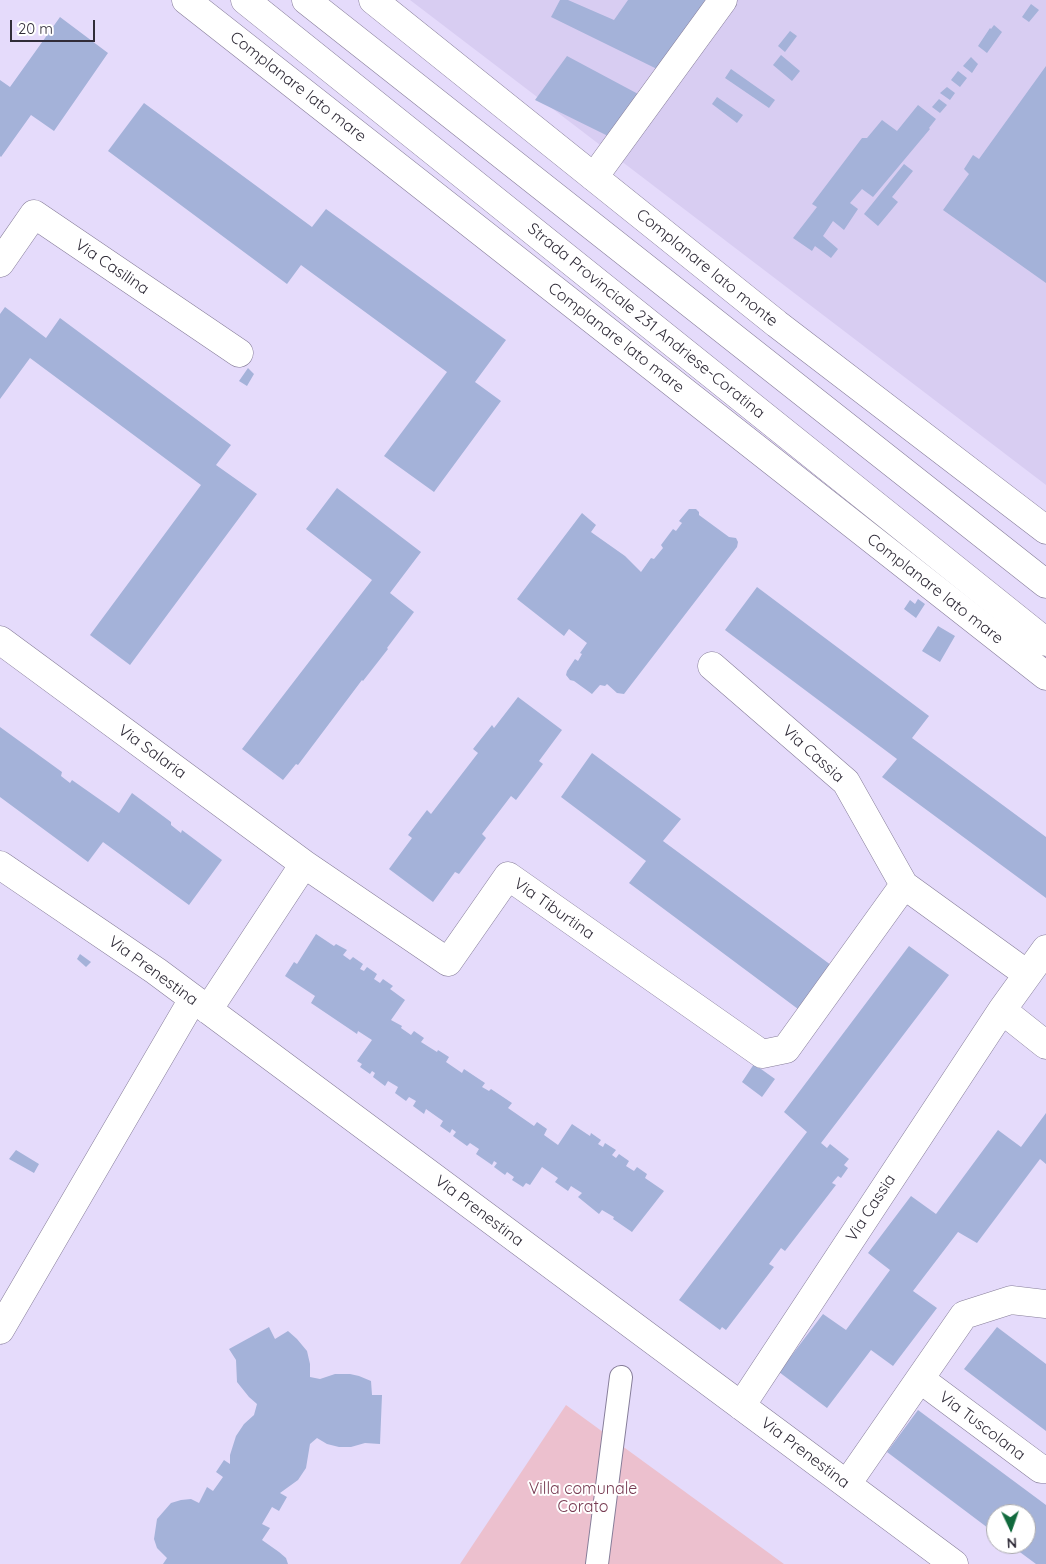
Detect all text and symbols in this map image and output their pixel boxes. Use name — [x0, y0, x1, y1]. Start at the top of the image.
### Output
scale bar — [12, 10, 98, 42]
text: 20 m — [18, 19, 53, 38]
street label: Complanare lato mare — [226, 28, 370, 146]
street label: Complanare lato monte — [632, 205, 782, 331]
street label: Strada Provinciale 231 Andriese-Coratina — [523, 219, 769, 423]
street label: Via Casilina — [71, 235, 153, 299]
street label: Complanare lato mare — [544, 279, 688, 397]
street label: Complanare lato mare — [863, 530, 1007, 648]
street label: Via Salaria — [114, 721, 190, 783]
street label: Via Cassia — [778, 721, 848, 787]
street label: Via Tiburtina — [510, 874, 598, 944]
street label: Via Prenestina — [104, 932, 202, 1010]
street label: Via Prenestina — [431, 1171, 527, 1251]
street label: Via Cassia — [842, 1171, 900, 1245]
street label: Via Tuscolana — [935, 1387, 1029, 1465]
street label: Via Prenestina — [757, 1413, 853, 1493]
park label: Villa comunale Corato — [529, 1479, 637, 1517]
north arrow — [986, 1504, 1036, 1554]
text: N — [1006, 1534, 1017, 1552]

